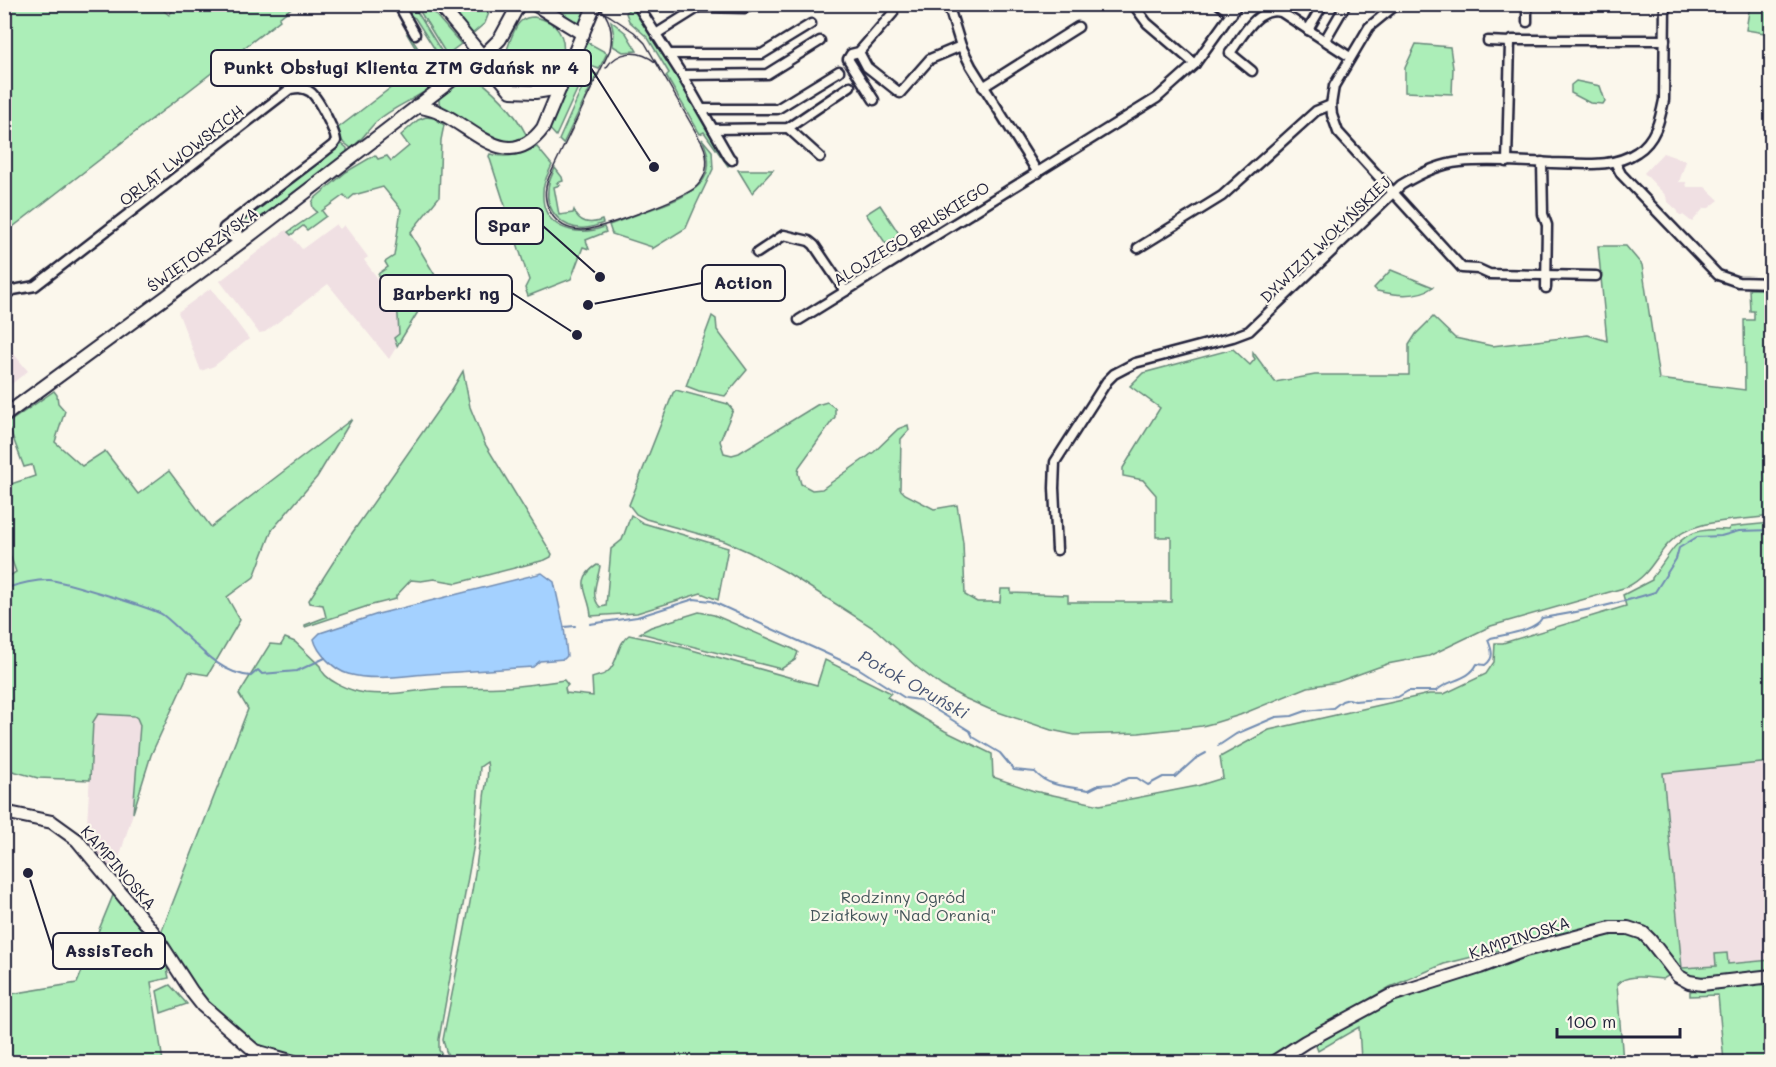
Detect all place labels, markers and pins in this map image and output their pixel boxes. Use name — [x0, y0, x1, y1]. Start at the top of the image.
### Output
callout: Punkt Obsługi Klienta ZTM Gdańsk nr 4 — [211, 50, 591, 86]
callout: Spar — [476, 208, 543, 244]
callout: Action — [702, 265, 785, 301]
callout: Barberki ng — [380, 275, 512, 311]
callout: AssisTech — [53, 933, 165, 969]

